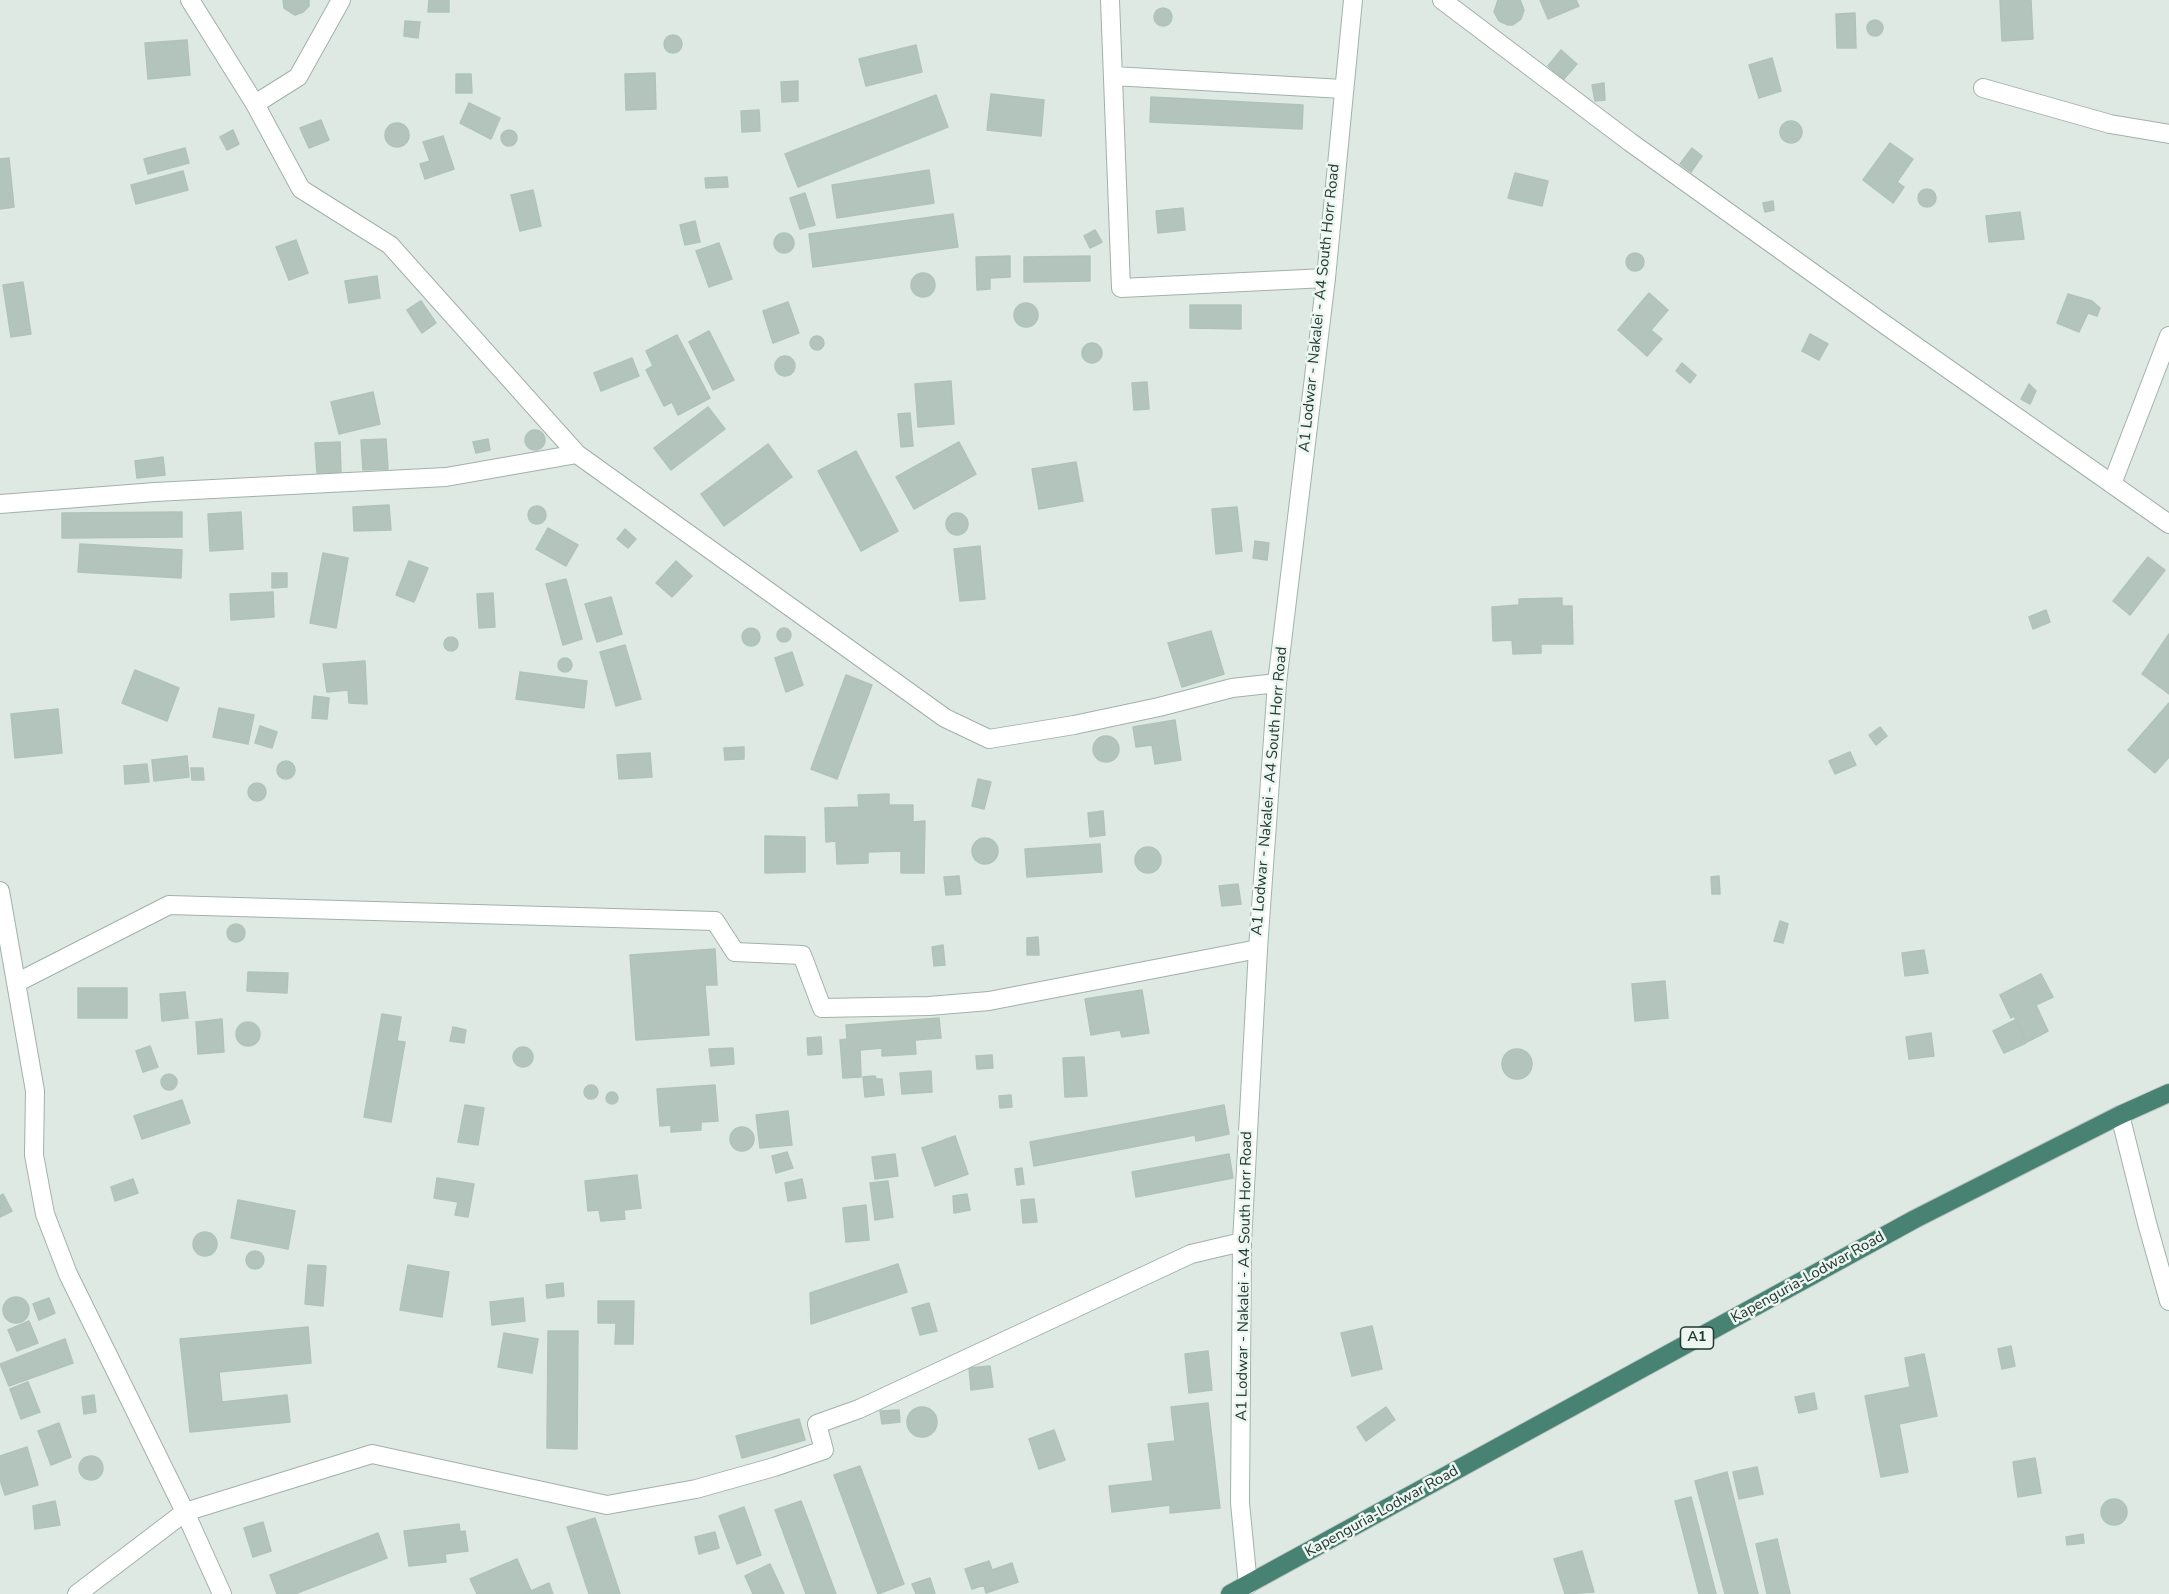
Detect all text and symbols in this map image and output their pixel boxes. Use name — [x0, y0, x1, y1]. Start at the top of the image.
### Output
street label: A1 Lodwar - Nakalei - A4 South Horr Road — [1296, 163, 1344, 453]
street label: A1 Lodwar - Nakalei - A4 South Horr Road — [1248, 646, 1292, 936]
street label: A1 Lodwar - Nakalei - A4 South Horr Road — [1233, 1131, 1257, 1421]
street label: Kapenguria-Lodwar Road — [1728, 1228, 1888, 1328]
road number: A1 — [1680, 1327, 1714, 1349]
street label: Kapenguria-Lodwar Road — [1302, 1462, 1462, 1562]

